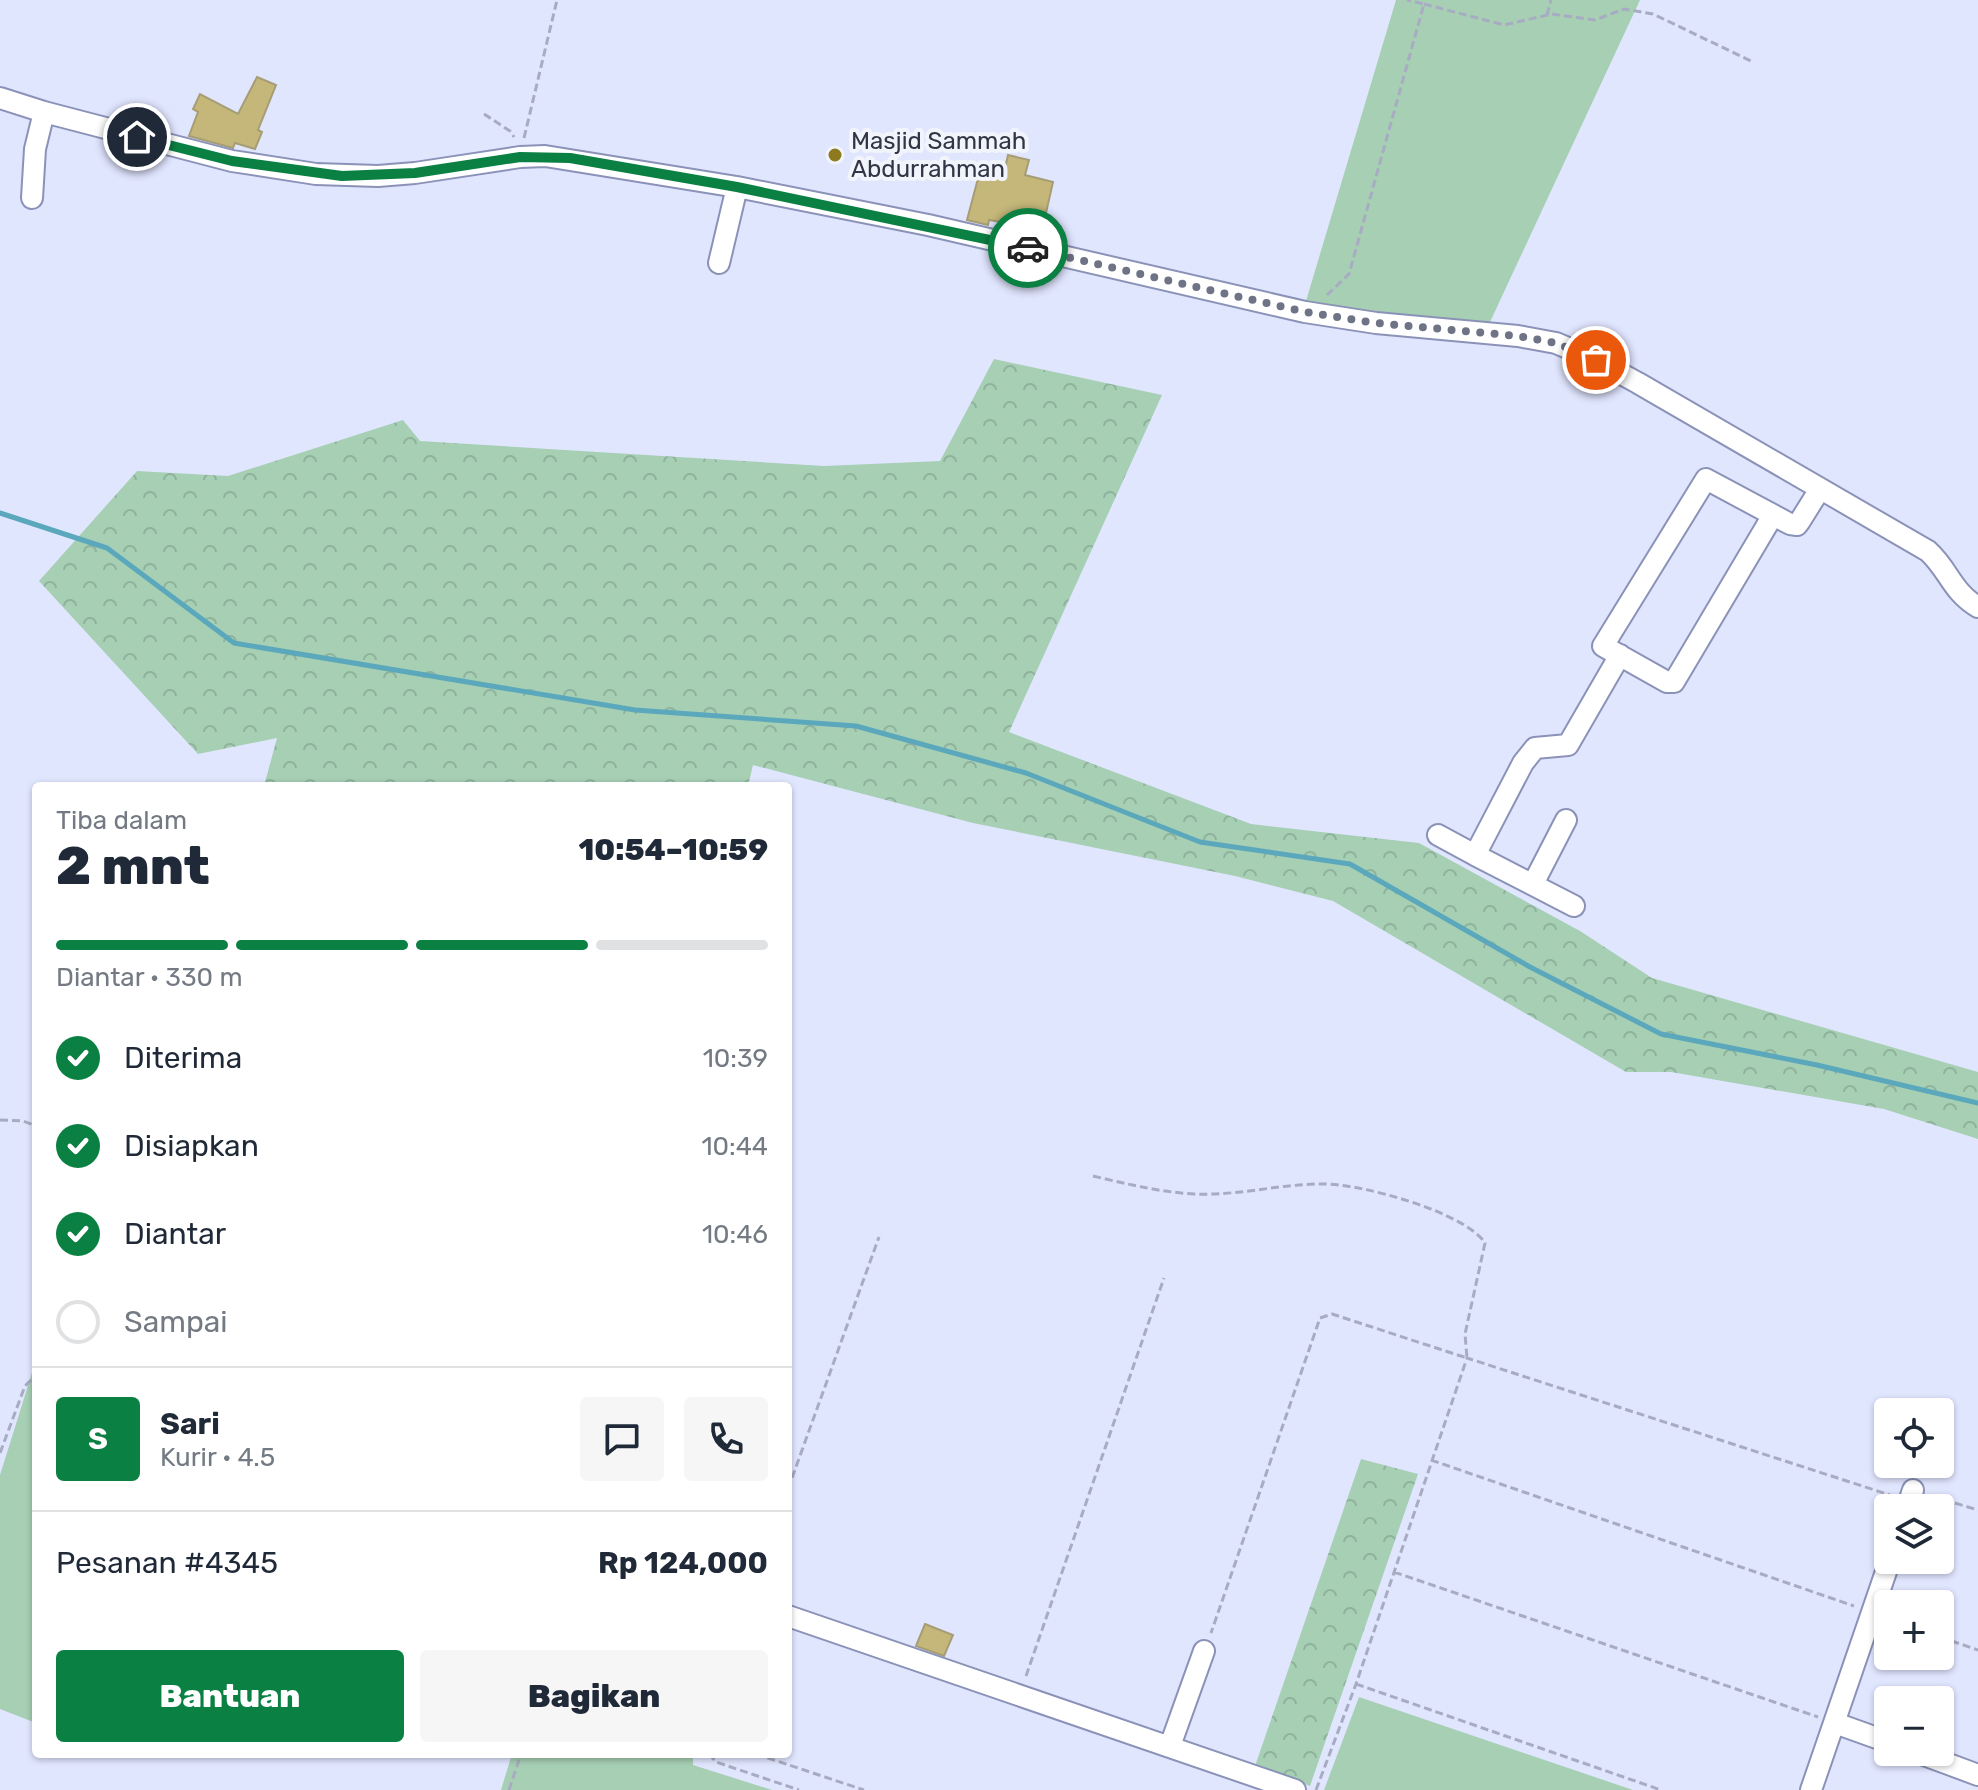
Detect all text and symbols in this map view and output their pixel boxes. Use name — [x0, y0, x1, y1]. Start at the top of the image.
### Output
pin — [103, 103, 171, 171]
icon: home — [115, 115, 159, 159]
place label: Masjid Sammah Abdurrahman — [851, 127, 1026, 183]
marker: Masjid Sammah Abdurrahman — [826, 146, 844, 164]
courier — [988, 208, 1068, 288]
icon: car — [1006, 226, 1050, 270]
pin — [1562, 326, 1630, 394]
icon: bag — [1574, 338, 1618, 382]
text: Tiba dalam — [56, 805, 187, 836]
text: 10:54–10:59 — [579, 832, 768, 868]
text: 2 mnt — [56, 835, 210, 897]
text: Diantar · 330 m — [56, 962, 243, 993]
icon: check — [56, 1036, 100, 1080]
text: Diterima — [124, 1040, 242, 1076]
text: 10:39 — [703, 1043, 768, 1074]
icon: check — [56, 1124, 100, 1168]
text: Disiapkan — [124, 1128, 259, 1164]
text: 10:44 — [701, 1131, 768, 1162]
icon: check — [56, 1212, 100, 1256]
text: Diantar — [124, 1216, 226, 1252]
text: 10:46 — [702, 1219, 768, 1250]
text: Sampai — [124, 1304, 228, 1340]
button: chat — [580, 1397, 664, 1481]
button: phone — [684, 1397, 768, 1481]
map controls — [1874, 1398, 1954, 1766]
button: locate — [1874, 1398, 1954, 1478]
text: Sari — [160, 1406, 220, 1442]
text: S — [88, 1421, 108, 1457]
text: Kurir · 4.5 — [160, 1442, 275, 1473]
button: layers — [1874, 1494, 1954, 1574]
text: Pesanan #4345 — [56, 1545, 278, 1581]
text: Rp 124,000 — [598, 1545, 768, 1581]
button: + — [1874, 1590, 1954, 1670]
button: Bantuan — [56, 1650, 404, 1742]
button: Bagikan — [420, 1650, 768, 1742]
button: − — [1874, 1686, 1954, 1766]

